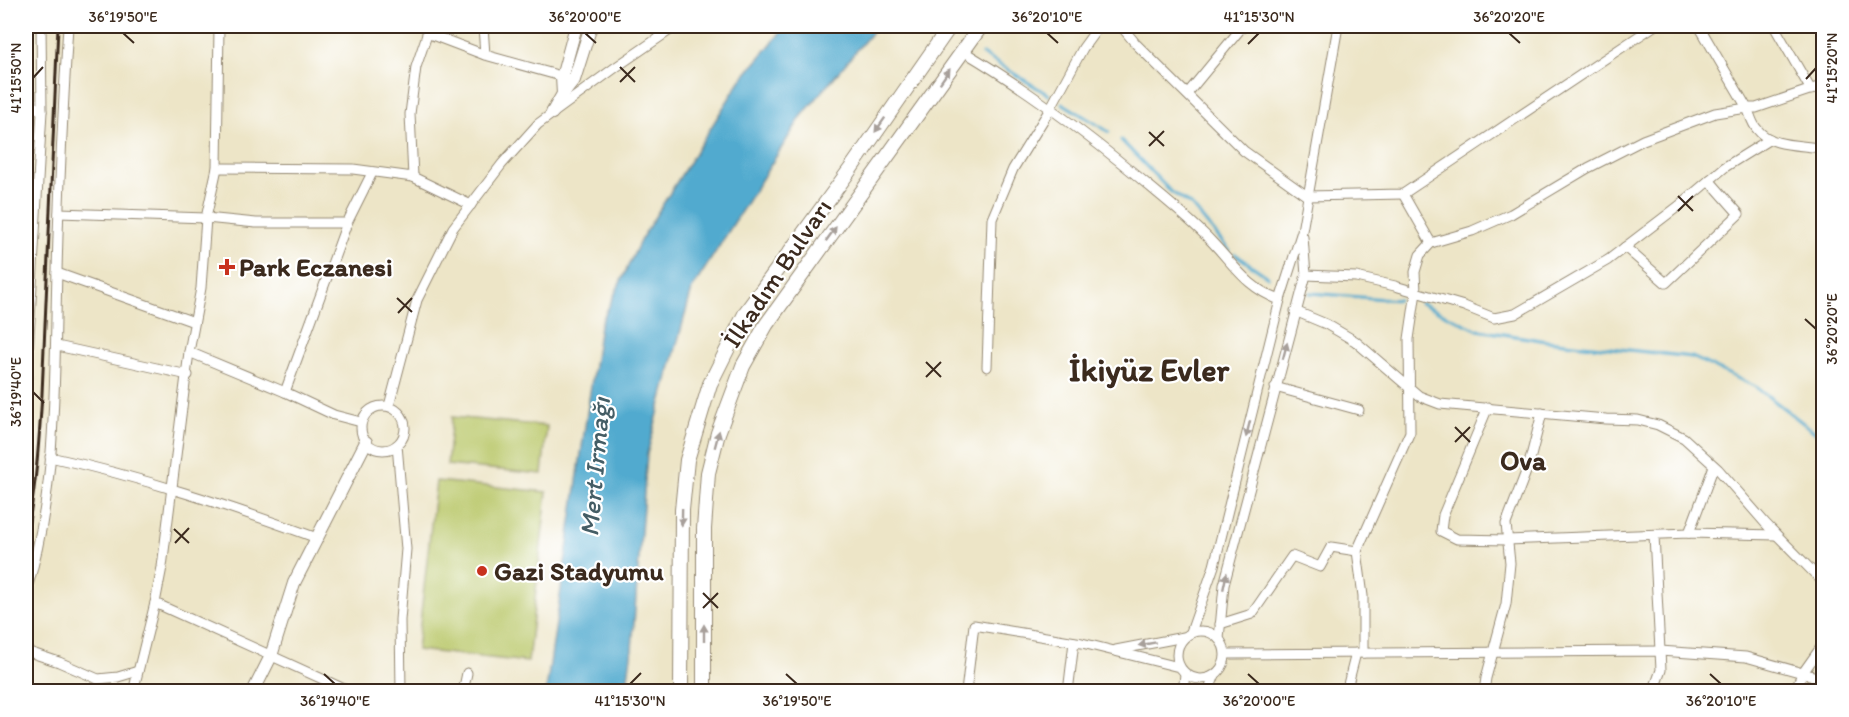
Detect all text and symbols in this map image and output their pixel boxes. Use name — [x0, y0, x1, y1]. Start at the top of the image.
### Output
text: 36°19'50"E — [88, 8, 158, 26]
text: 36°20'00"E — [549, 8, 621, 26]
text: 36°20'10"E — [1012, 8, 1082, 26]
text: 41°15'30"N — [1223, 8, 1295, 26]
text: 36°20'20"E — [1473, 8, 1545, 26]
text: 41°15'20"N — [1823, 33, 1841, 103]
text: 41°15'50"N — [7, 43, 25, 113]
one-way arrow — [939, 68, 951, 84]
one-way arrow — [875, 117, 886, 134]
street label: İlkadım Bulvarı — [715, 192, 839, 354]
one-way arrow — [825, 227, 837, 242]
place label: Park Eczanesi — [239, 251, 393, 283]
marker: Park Eczanesi — [220, 260, 234, 274]
text: 36°20'20"E — [1823, 293, 1841, 365]
one-way arrow — [1280, 342, 1290, 360]
district label: İkiyüz Evler — [1069, 351, 1231, 389]
text: 36°19'40"E — [7, 357, 25, 427]
water label: Mert Irmağı — [572, 395, 617, 538]
one-way arrow — [1242, 420, 1252, 439]
one-way arrow — [712, 430, 722, 448]
district label: Ova — [1500, 444, 1547, 477]
one-way arrow — [677, 507, 687, 526]
place label: Gazi Stadyumu — [494, 555, 665, 587]
marker: Gazi Stadyumu — [475, 564, 489, 578]
one-way arrow — [1221, 571, 1230, 590]
one-way arrow — [699, 624, 709, 643]
one-way arrow — [1138, 640, 1157, 649]
text: 36°19'40"E — [300, 692, 370, 710]
text: 41°15'30"N — [594, 692, 666, 710]
text: 36°19'50"E — [762, 692, 832, 710]
text: 36°20'00"E — [1223, 692, 1295, 710]
text: 36°20'10"E — [1686, 692, 1756, 710]

